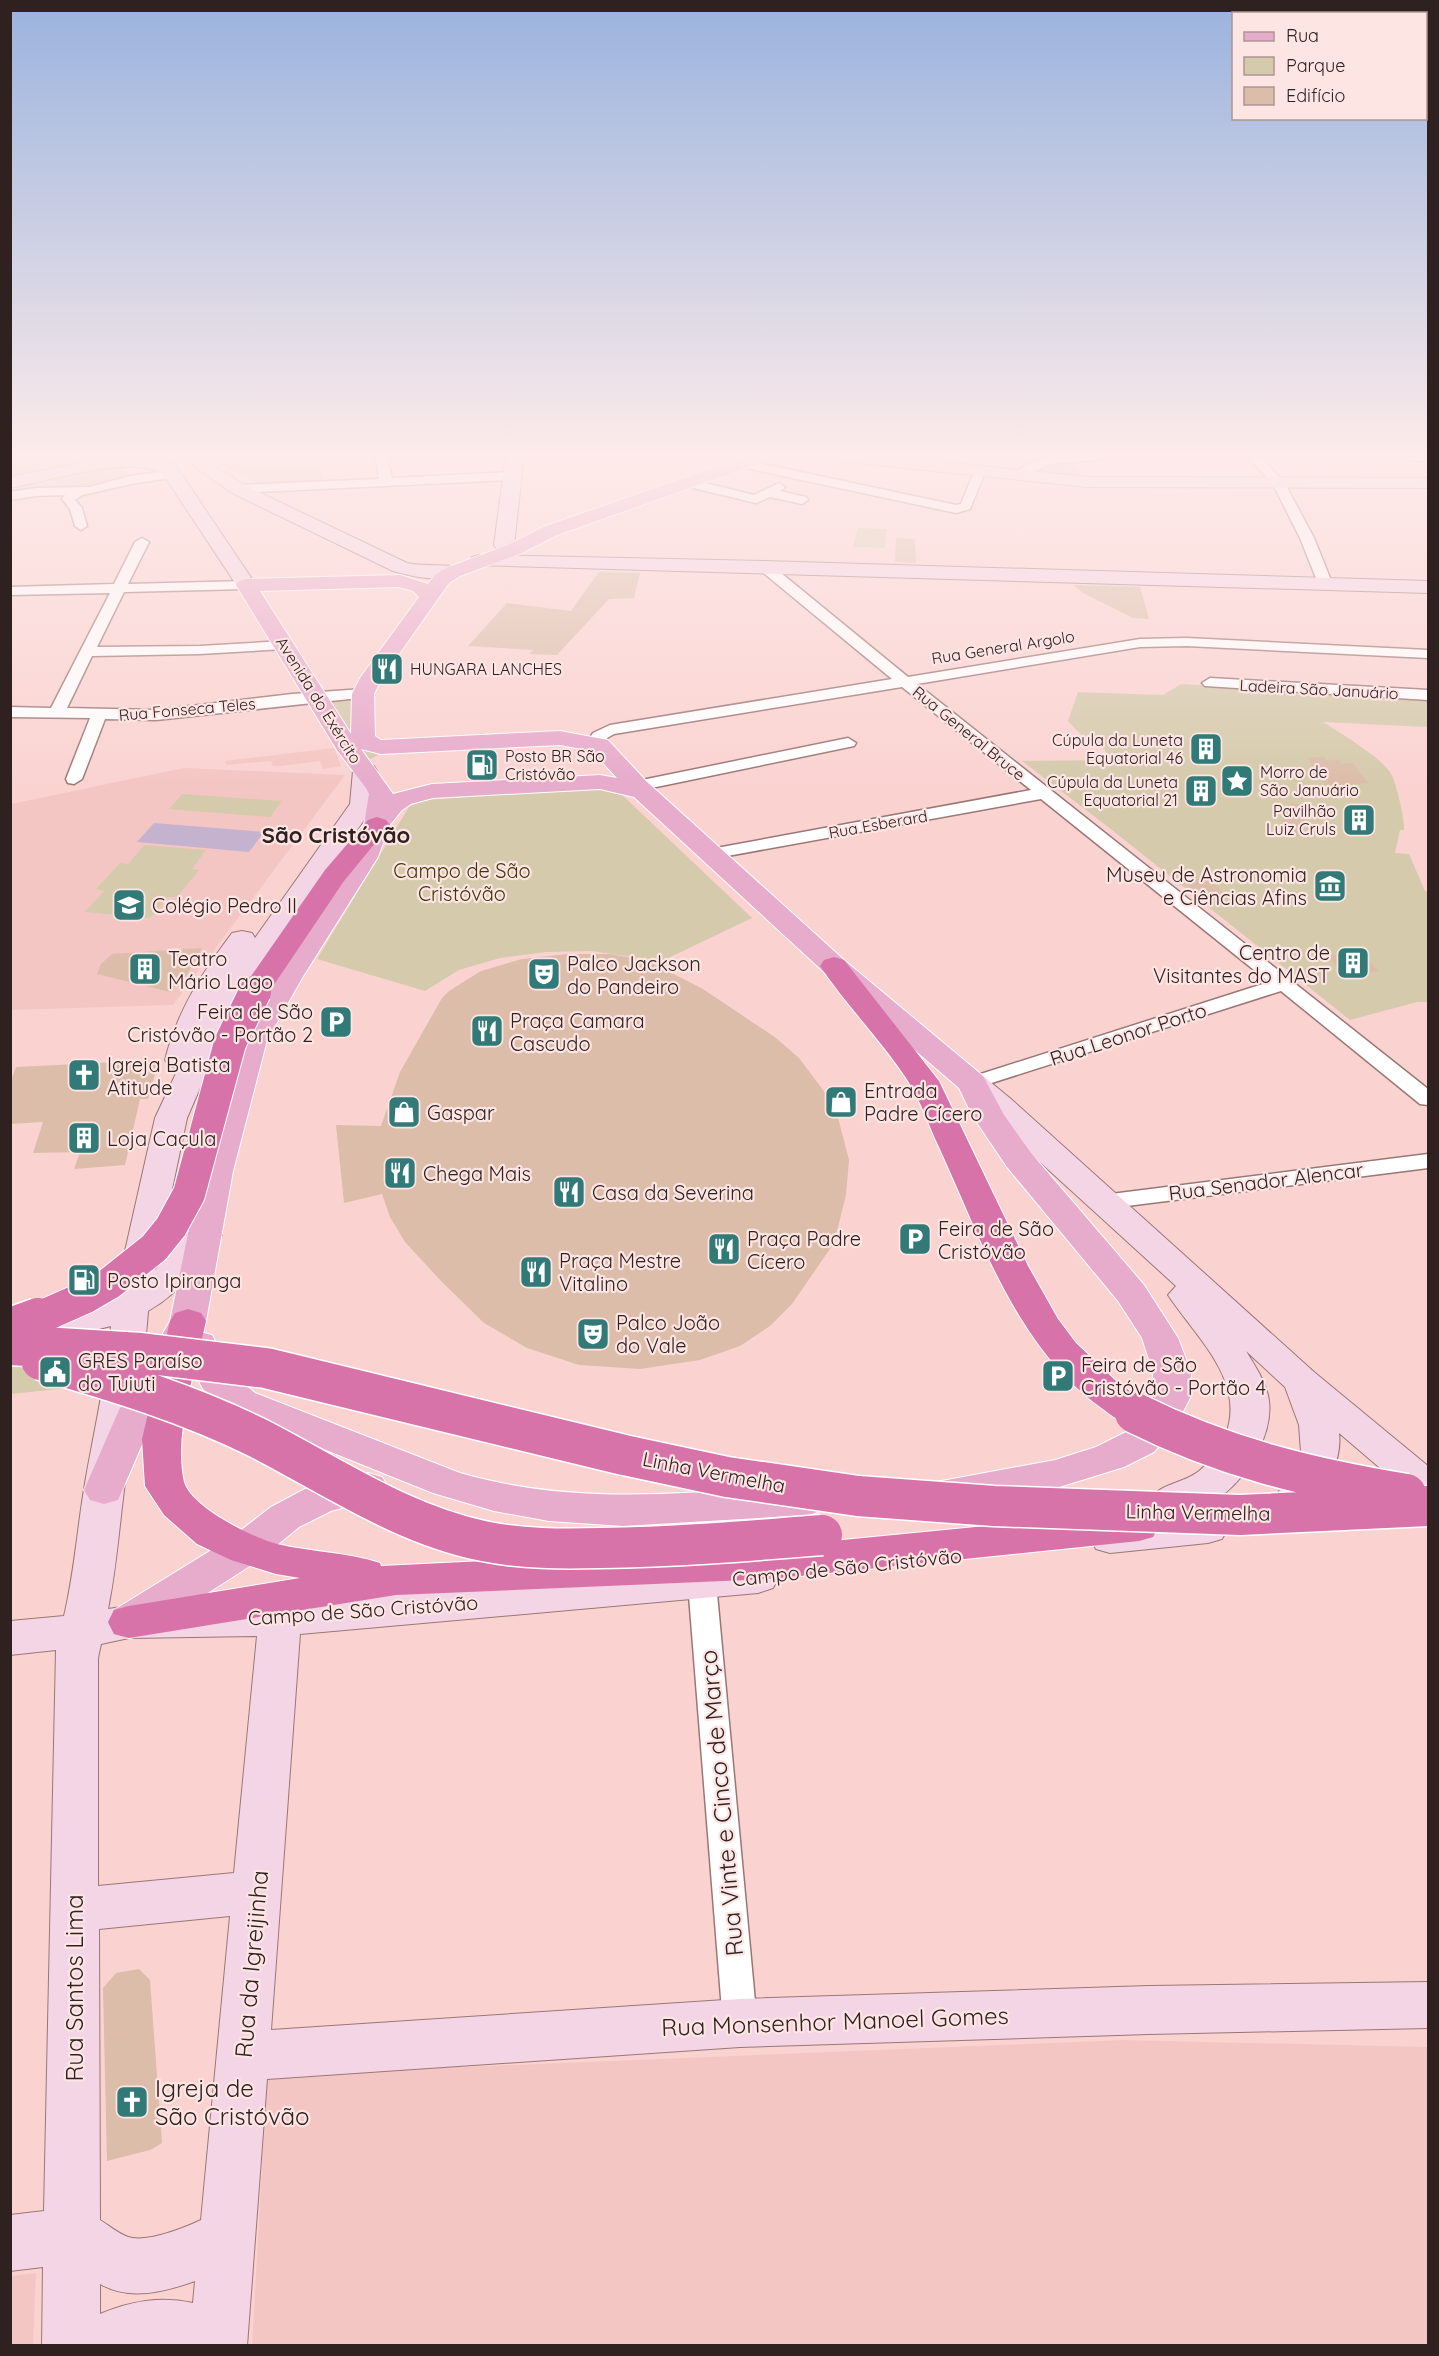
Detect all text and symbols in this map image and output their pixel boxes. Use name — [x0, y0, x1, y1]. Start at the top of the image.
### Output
legend — [1232, 12, 1427, 120]
text: Rua — [1286, 24, 1319, 47]
text: Parque — [1286, 54, 1345, 77]
text: Edifício — [1286, 84, 1345, 107]
street label: Rua General Argolo — [930, 626, 1076, 668]
street label: Avenida do Exército — [272, 633, 366, 767]
restaurant icon: HUNGARA LANCHES — [369, 651, 405, 687]
place label: HUNGARA LANCHES — [410, 659, 562, 679]
street label: Ladeira São Januário — [1239, 675, 1399, 703]
street label: Rua General Bruce — [909, 682, 1029, 784]
street label: Rua Fonseca Teles — [118, 693, 256, 725]
place label: Cúpula da Luneta Equatorial 46 — [1052, 730, 1183, 768]
building icon: Cúpula da Luneta Equatorial 46 — [1188, 731, 1224, 767]
place label: Posto BR São Cristóvão — [505, 746, 605, 784]
fuel station icon: Posto BR São Cristóvão — [464, 747, 500, 783]
place label: Morro de São Januário — [1260, 762, 1359, 800]
place icon: Morro de São Januário — [1219, 763, 1255, 799]
place label: Cúpula da Luneta Equatorial 21 — [1047, 772, 1178, 810]
building icon: Cúpula da Luneta Equatorial 21 — [1183, 773, 1219, 809]
place label: Pavilhão Luiz Cruls — [1266, 801, 1336, 839]
building icon: Pavilhão Luiz Cruls — [1341, 802, 1377, 838]
street label: Rua Esberard — [827, 805, 929, 843]
district label: São Cristóvão — [262, 821, 410, 849]
park label: Campo de São Cristóvão — [393, 858, 531, 906]
place label: Museu de Astronomia e Ciências Afins — [1106, 862, 1307, 910]
museum icon: Museu de Astronomia e Ciências Afins — [1312, 868, 1348, 904]
school or university icon: Colégio Pedro II — [111, 887, 147, 923]
place label: Colégio Pedro II — [152, 893, 297, 918]
place label: Centro de Visitantes do MAST — [1153, 940, 1330, 988]
building icon: Centro de Visitantes do MAST — [1335, 945, 1371, 981]
place label: Teatro Mário Lago — [168, 946, 273, 994]
building icon: Teatro Mário Lago — [127, 951, 163, 987]
place label: Palco Jackson do Pandeiro — [567, 951, 701, 999]
theatre icon: Palco Jackson do Pandeiro — [526, 956, 562, 992]
street label: Rua Leonor Porto — [1047, 997, 1209, 1071]
place label: Feira de São Cristóvão - Portão 2 — [127, 999, 313, 1047]
parking icon: Feira de São Cristóvão - Portão 2 — [318, 1004, 354, 1040]
place label: Praça Camara Cascudo — [510, 1008, 645, 1056]
restaurant icon: Praça Camara Cascudo — [469, 1013, 505, 1049]
place label: Igreja Batista Atitude — [107, 1052, 231, 1100]
church icon: Igreja Batista Atitude — [66, 1057, 102, 1093]
place label: Entrada Padre Cícero — [864, 1078, 982, 1126]
shop icon: Entrada Padre Cícero — [823, 1084, 859, 1120]
shop icon: Gaspar — [386, 1094, 422, 1130]
place label: Gaspar — [427, 1100, 495, 1125]
building icon: Loja Caçula — [66, 1120, 102, 1156]
place label: Loja Caçula — [107, 1126, 216, 1151]
restaurant icon: Chega Mais — [382, 1155, 418, 1191]
street label: Rua Senador Alencar — [1167, 1157, 1365, 1205]
place label: Chega Mais — [423, 1161, 531, 1186]
restaurant icon: Casa da Severina — [551, 1174, 587, 1210]
place label: Casa da Severina — [592, 1180, 754, 1205]
place label: Feira de São Cristóvão — [938, 1216, 1054, 1264]
parking icon: Feira de São Cristóvão — [897, 1221, 933, 1257]
place label: Praça Padre Cícero — [747, 1226, 861, 1274]
restaurant icon: Praça Padre Cícero — [706, 1231, 742, 1267]
place label: Praça Mestre Vitalino — [559, 1248, 681, 1296]
restaurant icon: Praça Mestre Vitalino — [518, 1254, 554, 1290]
fuel station icon: Posto Ipiranga — [66, 1262, 102, 1298]
place label: Posto Ipiranga — [107, 1268, 241, 1293]
place label: Palco João do Vale — [616, 1310, 720, 1358]
theatre icon: Palco João do Vale — [575, 1316, 611, 1352]
place label: GRES Paraíso do Tuiuti — [78, 1348, 203, 1396]
place label: Feira de São Cristóvão - Portão 4 — [1081, 1352, 1266, 1400]
public building icon: GRES Paraíso do Tuiuti — [37, 1354, 73, 1390]
parking icon: Feira de São Cristóvão - Portão 4 — [1040, 1358, 1076, 1394]
street label: Linha Vermelha — [641, 1446, 787, 1498]
street label: Linha Vermelha — [1125, 1498, 1271, 1526]
street label: Campo de São Cristóvão — [731, 1543, 963, 1591]
street label: Campo de São Cristóvão — [247, 1589, 479, 1631]
street label: Rua Vinte e Cinco de Março — [693, 1649, 749, 1957]
street label: Rua da Igreijinha — [228, 1869, 274, 2059]
street label: Rua Santos Lima — [59, 1894, 89, 2082]
street label: Rua Monsenhor Manoel Gomes — [661, 2000, 1009, 2042]
place label: Igreja de São Cristóvão — [155, 2073, 310, 2131]
church icon: Igreja de São Cristóvão — [114, 2084, 150, 2120]

